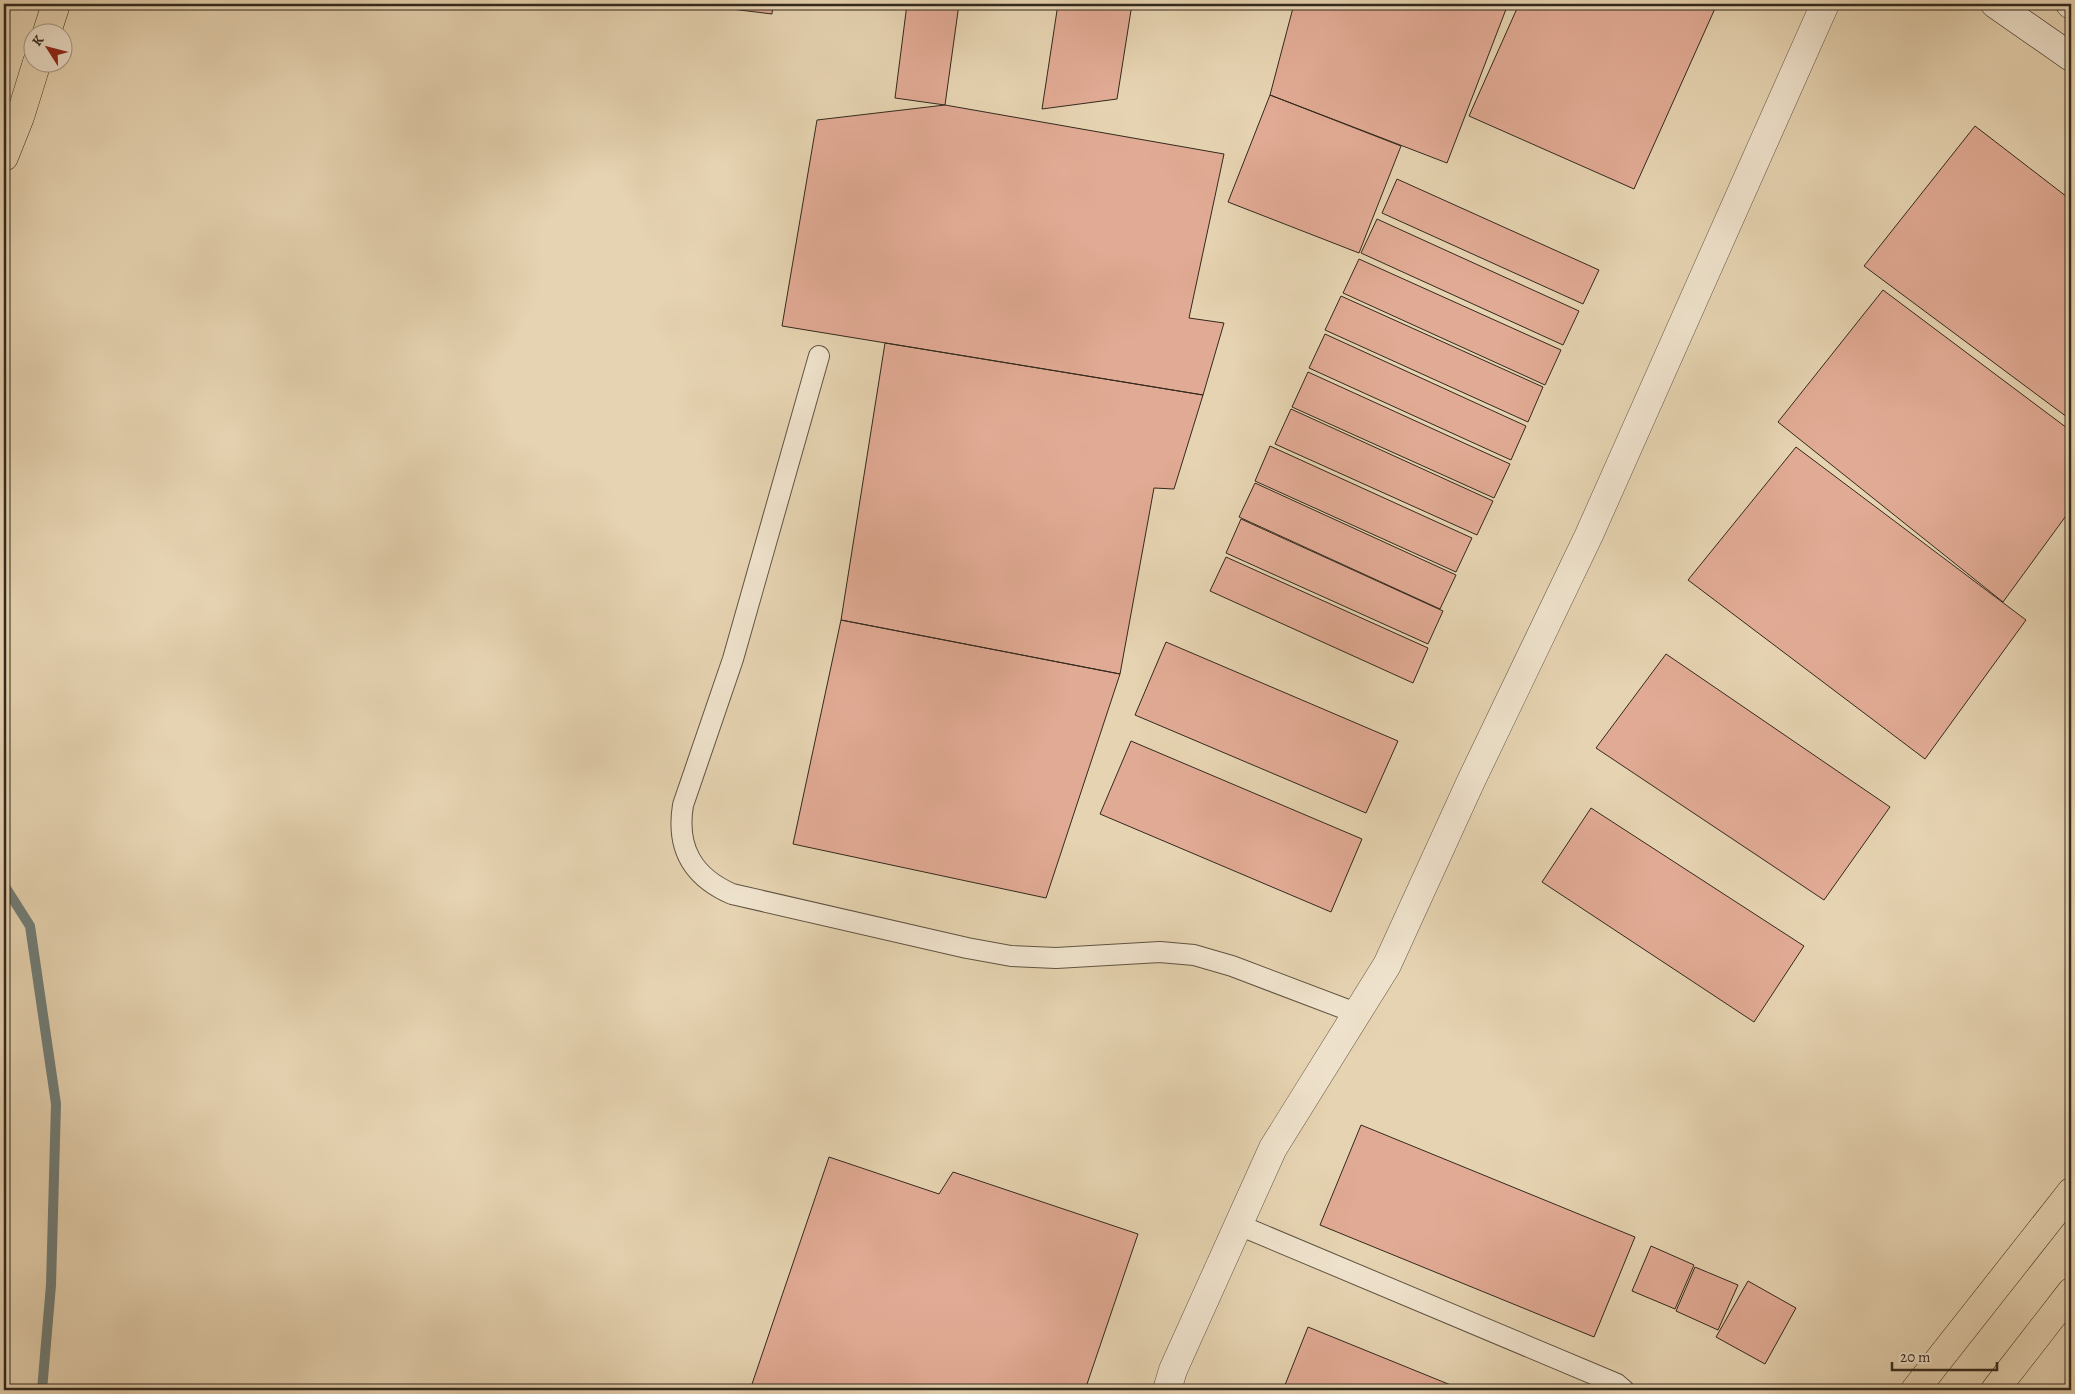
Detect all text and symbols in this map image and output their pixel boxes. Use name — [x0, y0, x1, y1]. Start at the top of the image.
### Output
north arrow — [22, 22, 72, 72]
text: K — [27, 31, 49, 50]
scale bar — [1892, 1339, 1998, 1371]
text: 20 m — [1900, 1347, 1931, 1367]

